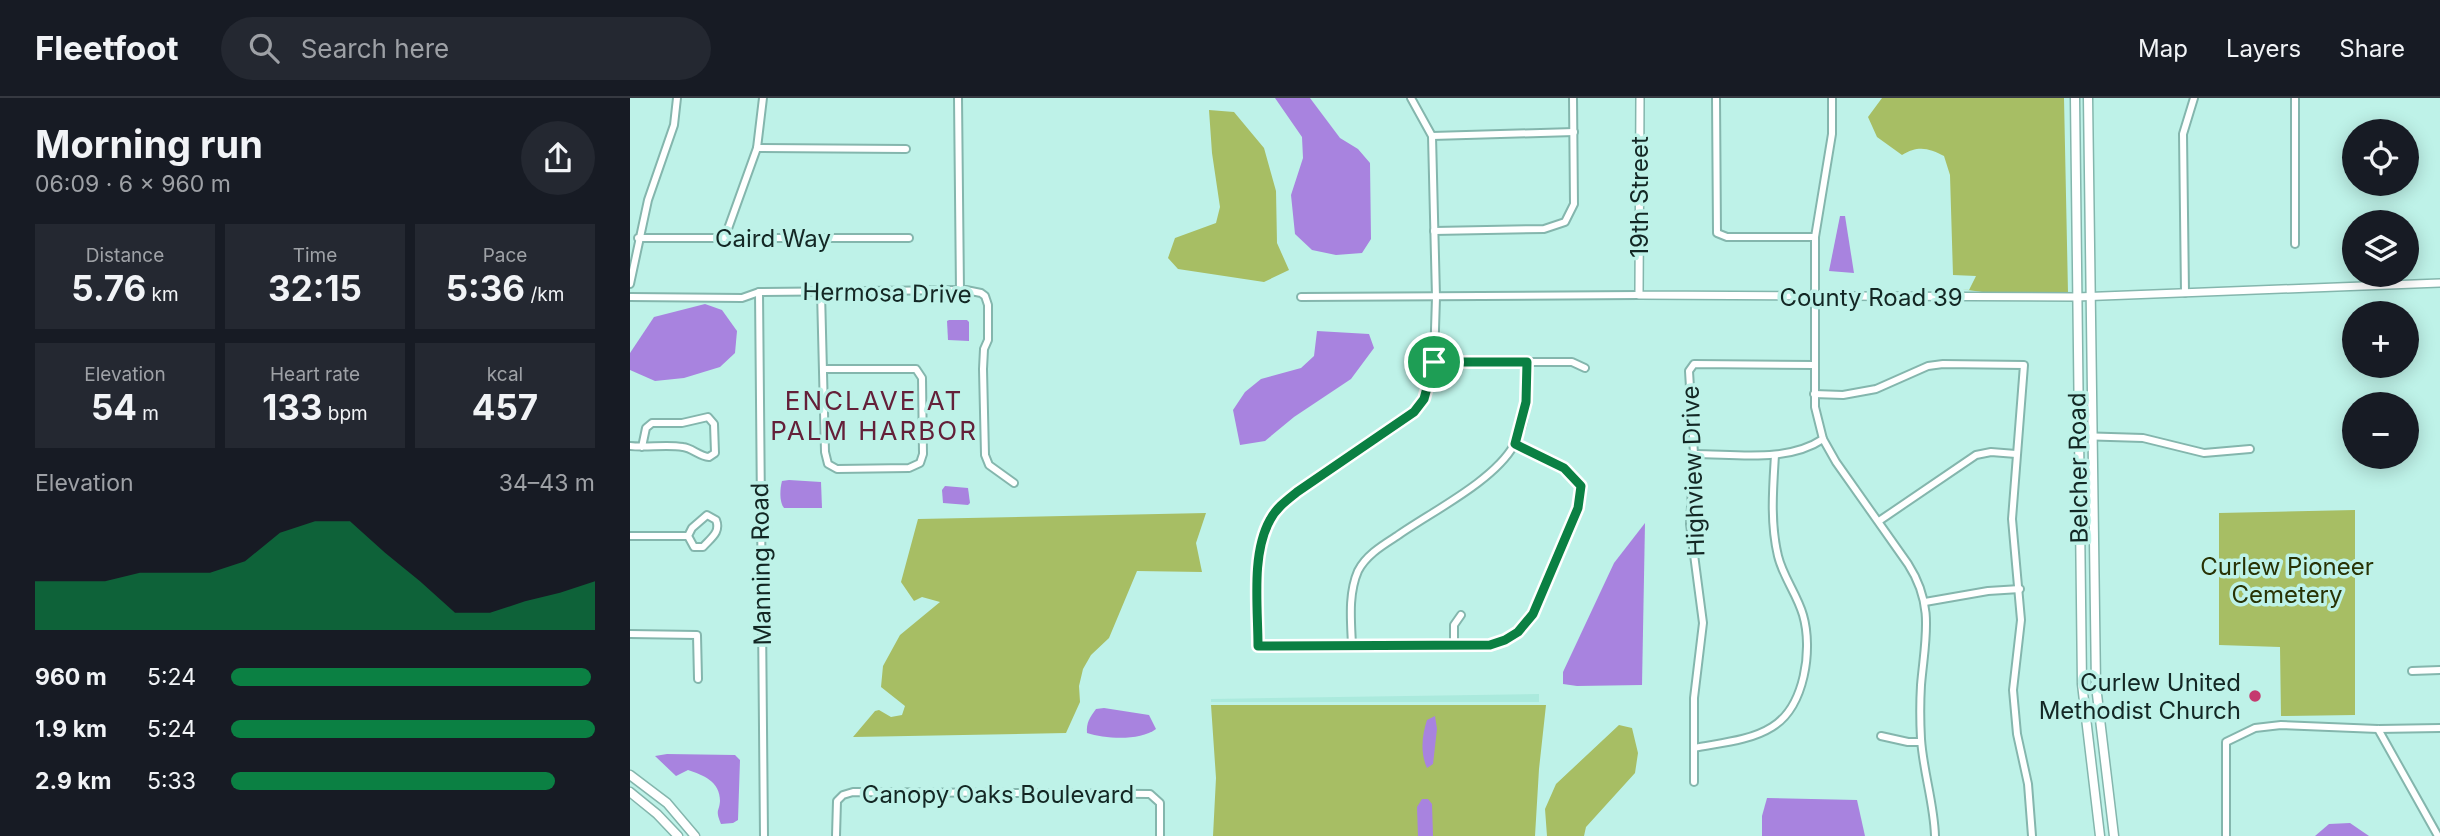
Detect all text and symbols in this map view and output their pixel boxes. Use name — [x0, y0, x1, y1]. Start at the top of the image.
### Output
search box — [221, 17, 711, 80]
text: Fleetfoot — [35, 28, 179, 68]
icon: search — [245, 29, 283, 67]
text: Search here — [301, 33, 449, 64]
text: Map — [2138, 34, 2188, 63]
text: Layers — [2226, 34, 2301, 63]
text: Share — [2339, 34, 2405, 63]
map controls — [2342, 119, 2419, 469]
button: locate — [2342, 119, 2419, 196]
text: Morning run — [35, 121, 263, 167]
button: share — [521, 121, 595, 195]
street label: 19th Street — [1625, 136, 1654, 258]
text: 06:09 · 6 × 960 m — [35, 170, 231, 198]
button: layers — [2342, 210, 2419, 287]
street label: Caird Way — [715, 224, 831, 253]
text: Distance — [86, 244, 164, 267]
text: Time — [293, 244, 337, 267]
text: Pace — [483, 244, 527, 267]
text: 5.76 — [71, 267, 146, 309]
text: 32:15 — [268, 267, 362, 309]
text: 5:36 — [446, 267, 525, 309]
street label: Hermosa Drive — [802, 277, 972, 309]
text: km — [146, 283, 179, 306]
text: /km — [525, 283, 564, 306]
street label: County Road 39 — [1779, 283, 1963, 312]
button: + — [2342, 301, 2419, 378]
pin — [1404, 332, 1464, 392]
icon: arrive — [1415, 343, 1453, 381]
text: Elevation — [84, 363, 166, 386]
text: Heart rate — [270, 363, 360, 386]
text: kcal — [487, 363, 523, 386]
district label: ENCLAVE AT PALM HARBOR — [770, 385, 978, 446]
street label: Highview Drive — [1676, 385, 1710, 557]
text: 54 — [91, 386, 137, 428]
text: 133 — [262, 386, 323, 428]
text: 457 — [472, 386, 538, 428]
street label: Belcher Road — [2062, 392, 2094, 544]
button: − — [2342, 392, 2419, 469]
text: m — [137, 402, 159, 425]
text: bpm — [323, 402, 368, 425]
text: Elevation — [35, 469, 134, 497]
text: 34–43 m — [499, 469, 595, 497]
street label: Manning Road — [745, 482, 777, 646]
park label: Curlew Pioneer Cemetery — [2200, 552, 2374, 609]
text: 960 m — [35, 663, 107, 691]
text: 5:24 — [147, 663, 196, 691]
place label: Curlew United Methodist Church — [2039, 668, 2241, 725]
marker: Curlew United Methodist Church — [2247, 688, 2263, 704]
text: 1.9 km — [35, 715, 107, 743]
text: 5:24 — [147, 715, 196, 743]
text: 2.9 km — [35, 767, 112, 795]
text: 5:33 — [147, 767, 196, 795]
street label: Canopy Oaks Boulevard — [862, 780, 1134, 809]

